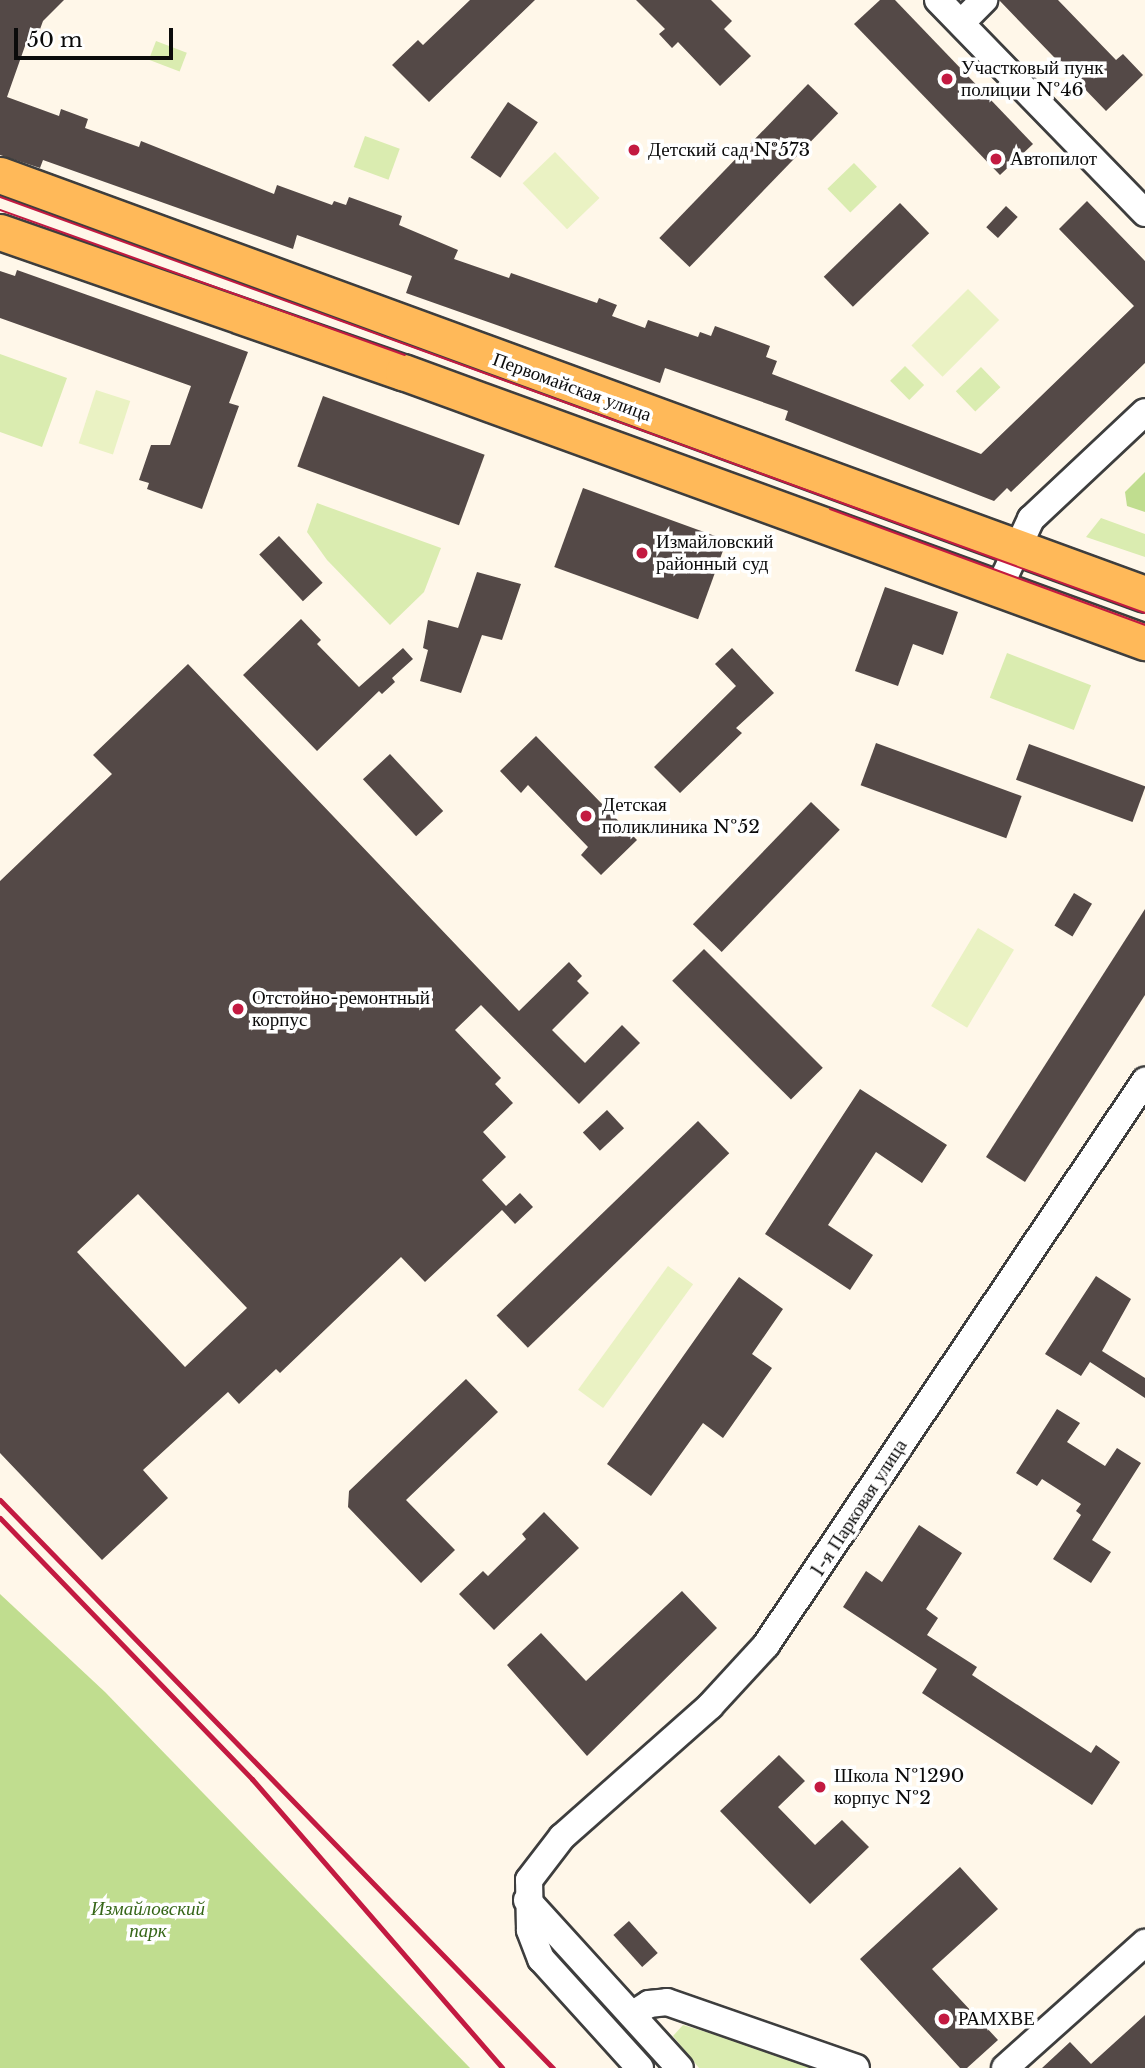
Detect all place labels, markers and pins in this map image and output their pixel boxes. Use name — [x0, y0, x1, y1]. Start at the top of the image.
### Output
place label: Участковый пунк полиции №46 — [961, 57, 1103, 101]
marker: Участковый пунк полиции №46 — [939, 71, 955, 87]
place label: Детский сад №573 — [648, 139, 810, 161]
marker: Детский сад №573 — [626, 142, 642, 158]
place label: Автопилот — [1010, 148, 1097, 170]
marker: Автопилот — [988, 151, 1004, 167]
place label: Измайловский районный суд — [656, 531, 773, 575]
marker: Измайловский районный суд — [634, 545, 650, 561]
place label: Детская поликлиника №52 — [602, 794, 760, 838]
marker: Детская поликлиника №52 — [576, 806, 596, 826]
place label: Отстойно-ремонтный корпус — [252, 987, 430, 1031]
marker: Отстойно-ремонтный корпус — [230, 1001, 246, 1017]
place label: Школа №1290 корпус №2 — [834, 1765, 964, 1809]
marker: Школа №1290 корпус №2 — [812, 1779, 828, 1795]
place label: РАМХВЕ — [958, 2008, 1035, 2030]
marker: РАМХВЕ — [936, 2011, 952, 2027]

